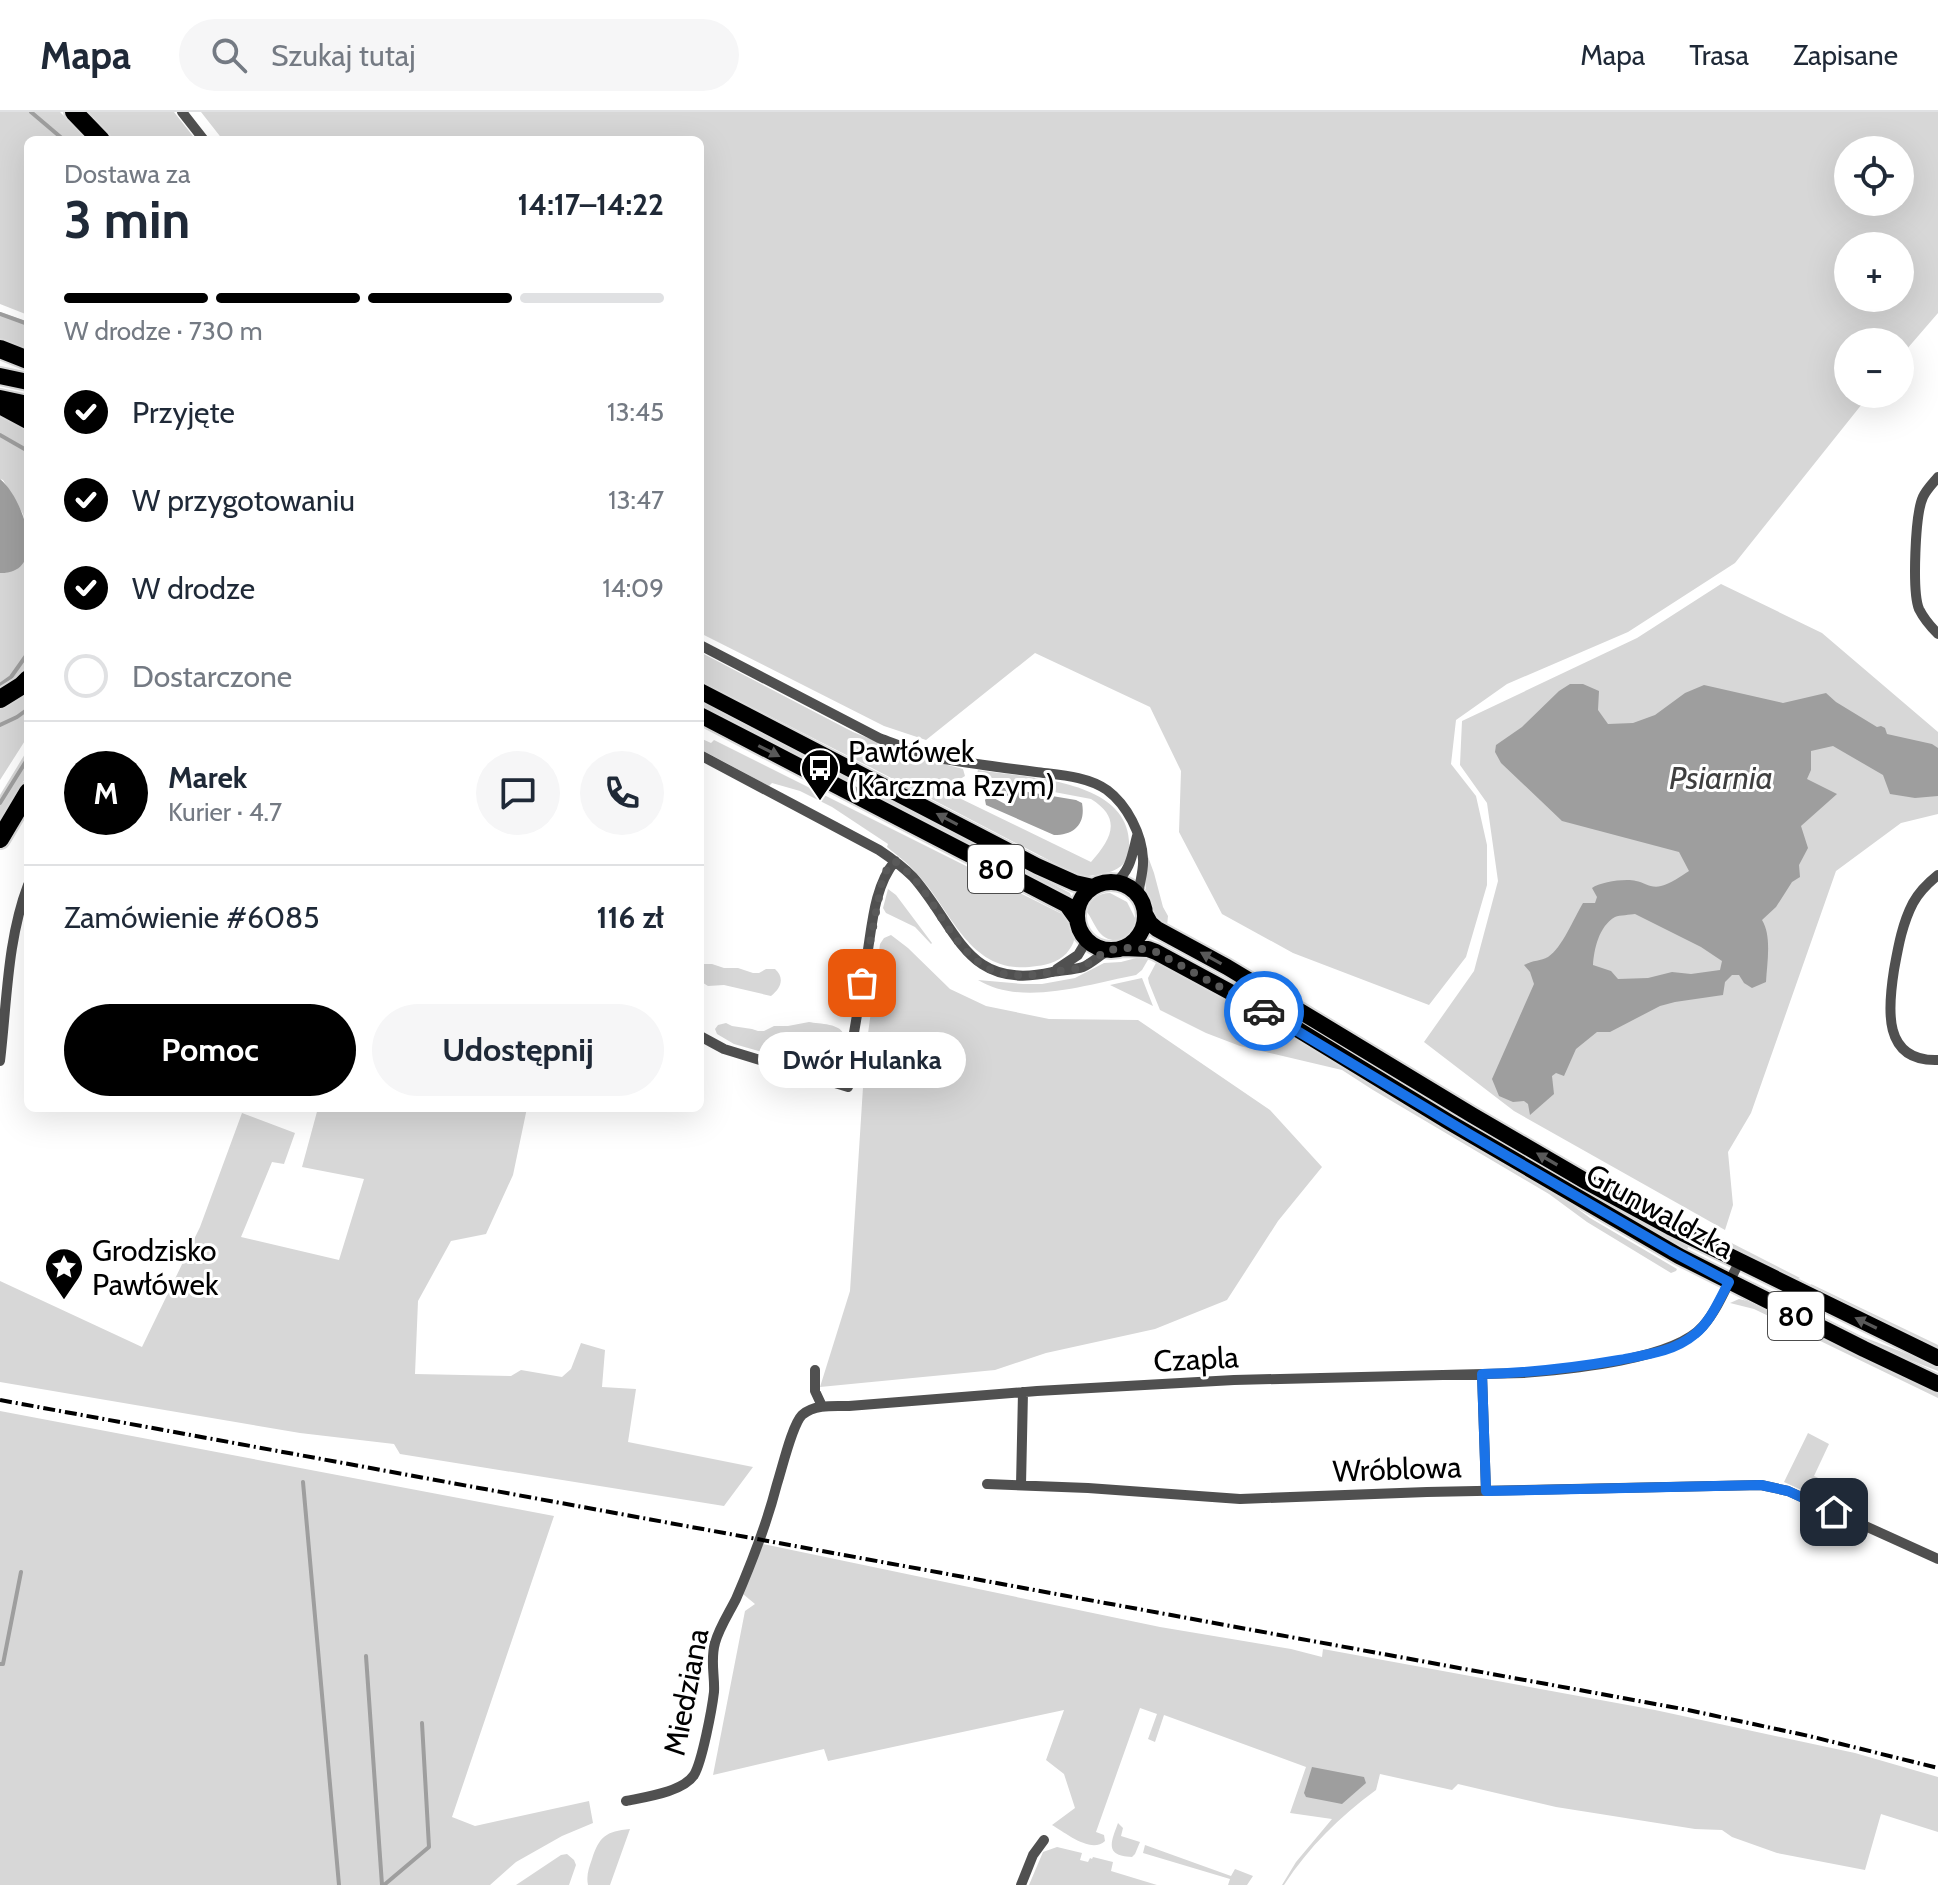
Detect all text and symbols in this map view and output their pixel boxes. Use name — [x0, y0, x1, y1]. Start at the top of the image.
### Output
search box — [179, 19, 739, 91]
text: Mapa — [40, 32, 131, 79]
icon: search — [207, 33, 251, 77]
text: Szukaj tutaj — [271, 37, 416, 74]
text: Mapa — [1580, 38, 1645, 72]
text: Trasa — [1689, 38, 1749, 72]
text: Zapisane — [1793, 38, 1898, 72]
map controls — [1834, 136, 1914, 408]
button: locate — [1834, 136, 1914, 216]
text: Dostawa za — [64, 158, 191, 190]
text: 14:17–14:22 — [517, 186, 664, 223]
text: 3 min — [64, 188, 190, 251]
button: + — [1834, 232, 1914, 312]
text: W drodze · 730 m — [64, 315, 263, 347]
button: − — [1834, 328, 1914, 408]
icon: check — [64, 390, 108, 434]
text: Przyjęte — [132, 394, 235, 431]
text: 13:45 — [607, 396, 664, 428]
icon: check — [64, 478, 108, 522]
text: W przygotowaniu — [132, 482, 355, 519]
text: 13:47 — [608, 484, 664, 516]
icon: check — [64, 566, 108, 610]
text: W drodze — [132, 570, 255, 607]
text: 14:09 — [602, 572, 664, 604]
text: Dostarczone — [132, 658, 292, 695]
place label: Pawłówek (Karczma Rzym) — [848, 733, 1055, 804]
one-way arrow — [758, 744, 781, 757]
bus stop icon: Pawłówek (Karczma Rzym) — [799, 747, 841, 802]
button: chat — [476, 751, 560, 835]
button: phone — [580, 751, 664, 835]
water label: Psiarnia — [1669, 758, 1773, 797]
text: Marek — [168, 759, 247, 796]
text: M — [94, 775, 119, 812]
text: Kurier · 4.7 — [168, 796, 282, 828]
one-way arrow — [935, 812, 958, 826]
road number: 80 — [968, 845, 1024, 893]
text: Zamówienie #6085 — [64, 899, 319, 936]
text: 116 zł — [596, 899, 664, 936]
pin — [828, 949, 896, 1017]
one-way arrow — [1200, 951, 1222, 965]
icon: bag — [840, 961, 884, 1005]
courier — [1224, 971, 1304, 1051]
icon: car — [1242, 989, 1286, 1033]
button: Pomoc — [64, 1004, 356, 1096]
button: Udostępnij — [372, 1004, 664, 1096]
callout: Dwór Hulanka — [758, 1031, 966, 1087]
text: Dwór Hulanka — [782, 1044, 942, 1076]
one-way arrow — [1536, 1152, 1559, 1166]
street label: Grunwaldzka — [1580, 1155, 1741, 1267]
place label: Grodzisko Pawłówek — [92, 1232, 219, 1303]
place icon: Grodzisko Pawłówek — [43, 1246, 85, 1301]
road number: 80 — [1768, 1292, 1824, 1340]
one-way arrow — [1854, 1316, 1877, 1330]
street label: Czapla — [1152, 1338, 1240, 1380]
street label: Wróblowa — [1332, 1448, 1463, 1490]
pin — [1800, 1478, 1868, 1546]
icon: home — [1812, 1490, 1856, 1534]
street label: Miedziana — [656, 1625, 717, 1759]

